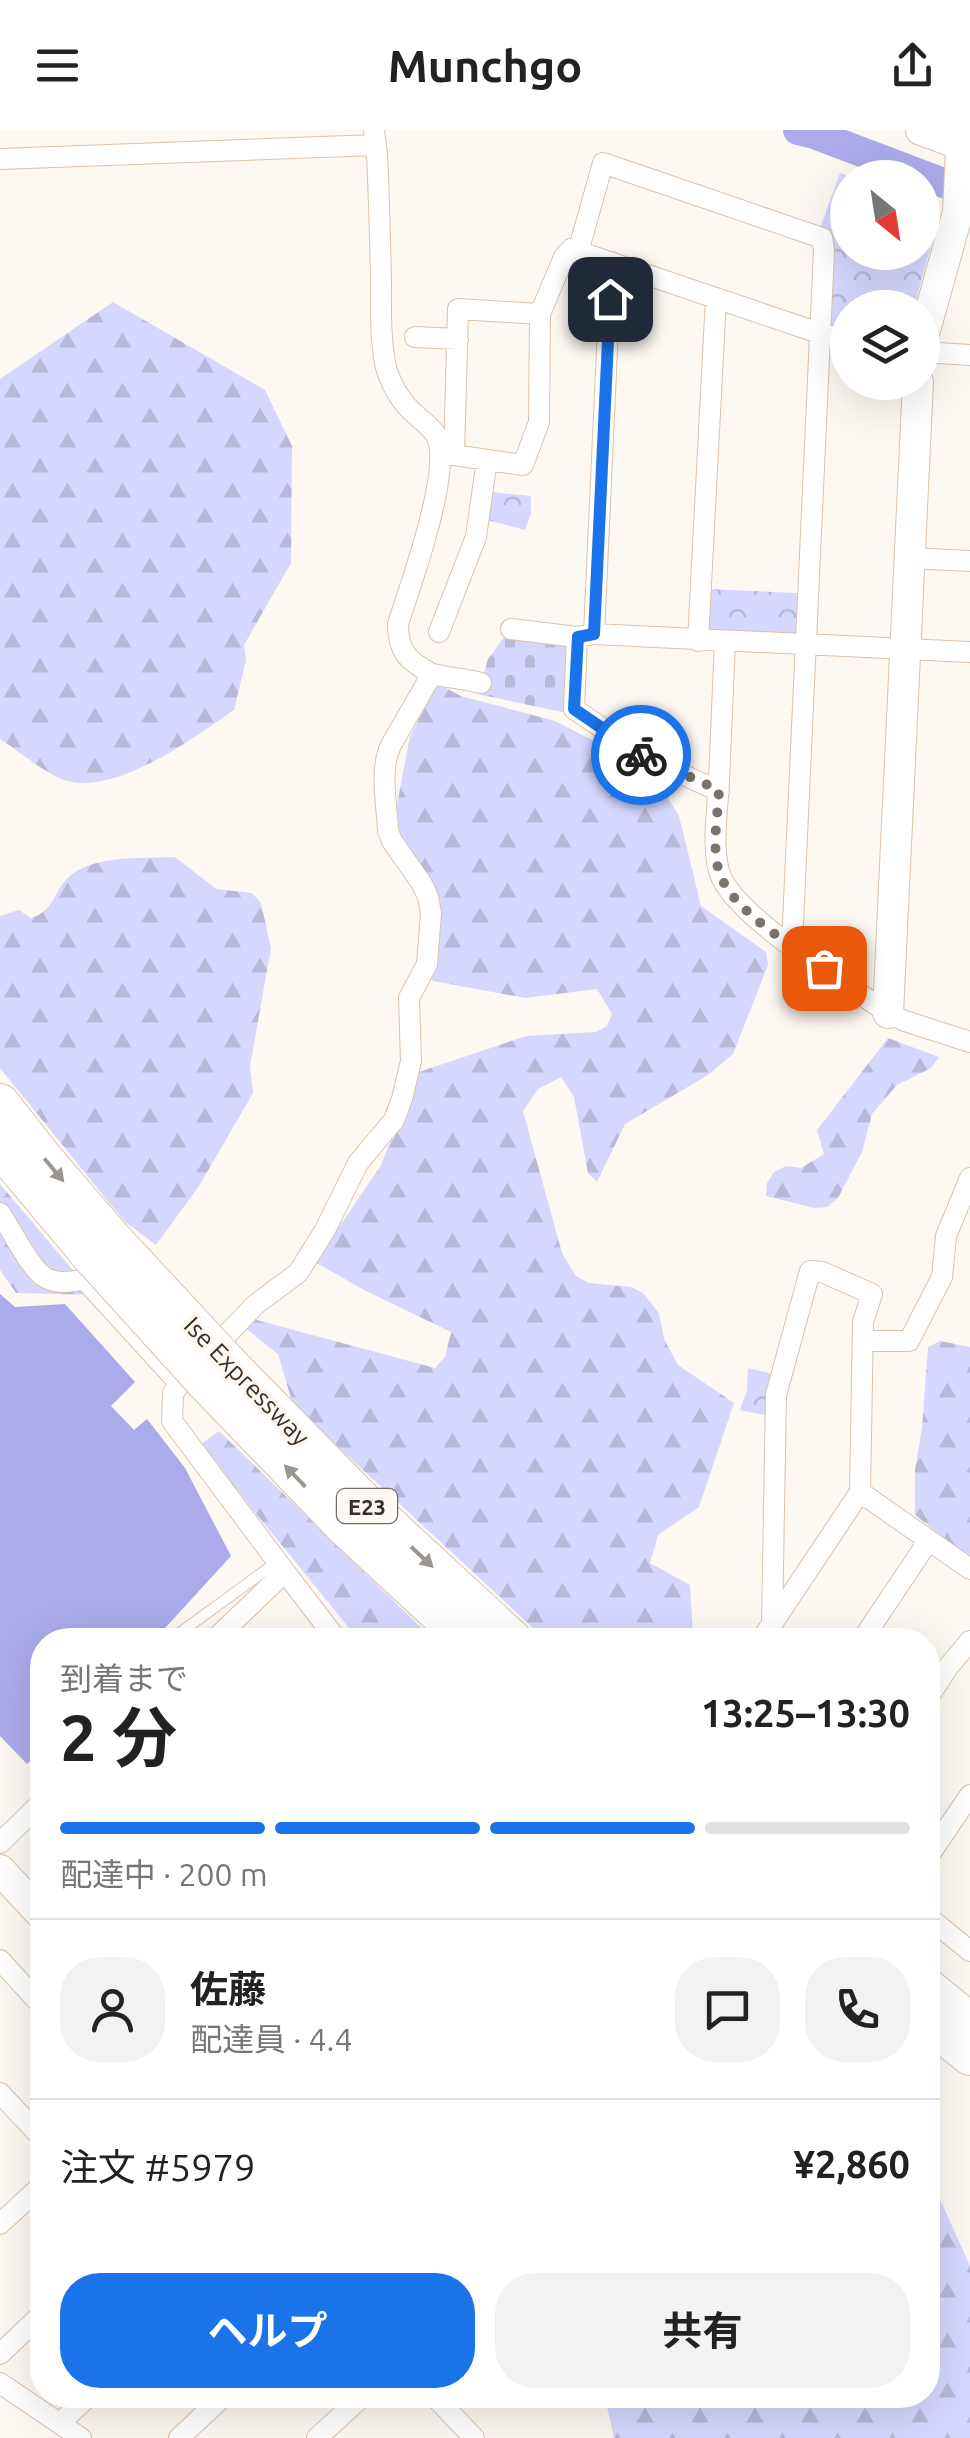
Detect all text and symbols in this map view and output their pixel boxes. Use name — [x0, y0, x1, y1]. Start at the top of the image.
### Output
icon: menu — [30, 38, 85, 93]
icon: share — [885, 38, 940, 93]
text: Munchgo — [388, 40, 582, 91]
north arrow — [830, 160, 940, 270]
map controls — [830, 160, 940, 400]
pin — [568, 257, 653, 342]
icon: home — [583, 272, 638, 327]
button: layers — [830, 290, 940, 400]
courier — [591, 705, 691, 805]
icon: bike — [614, 728, 669, 783]
pin — [782, 926, 867, 1011]
icon: bag — [797, 941, 852, 996]
one-way arrow — [42, 1157, 64, 1182]
street label: Ise Expressway — [179, 1311, 315, 1451]
one-way arrow — [284, 1464, 308, 1488]
road number: E23 — [337, 1489, 397, 1523]
one-way arrow — [409, 1545, 434, 1567]
text: 到着まで — [60, 1660, 188, 1696]
text: 13:25–13:30 — [701, 1692, 910, 1734]
text: 2 分 — [60, 1700, 177, 1773]
text: 配達中 · 200 m — [60, 1856, 268, 1892]
button: person — [60, 1957, 165, 2062]
button: chat — [675, 1957, 780, 2062]
button: phone — [805, 1957, 910, 2062]
text: 佐藤 — [190, 1968, 266, 2010]
text: 配達員 · 4.4 — [190, 2021, 353, 2057]
text: ¥2,860 — [793, 2143, 910, 2185]
text: 注文 #5979 — [60, 2146, 255, 2188]
button: ヘルプ — [60, 2273, 475, 2388]
button: 共有 — [495, 2273, 910, 2388]

